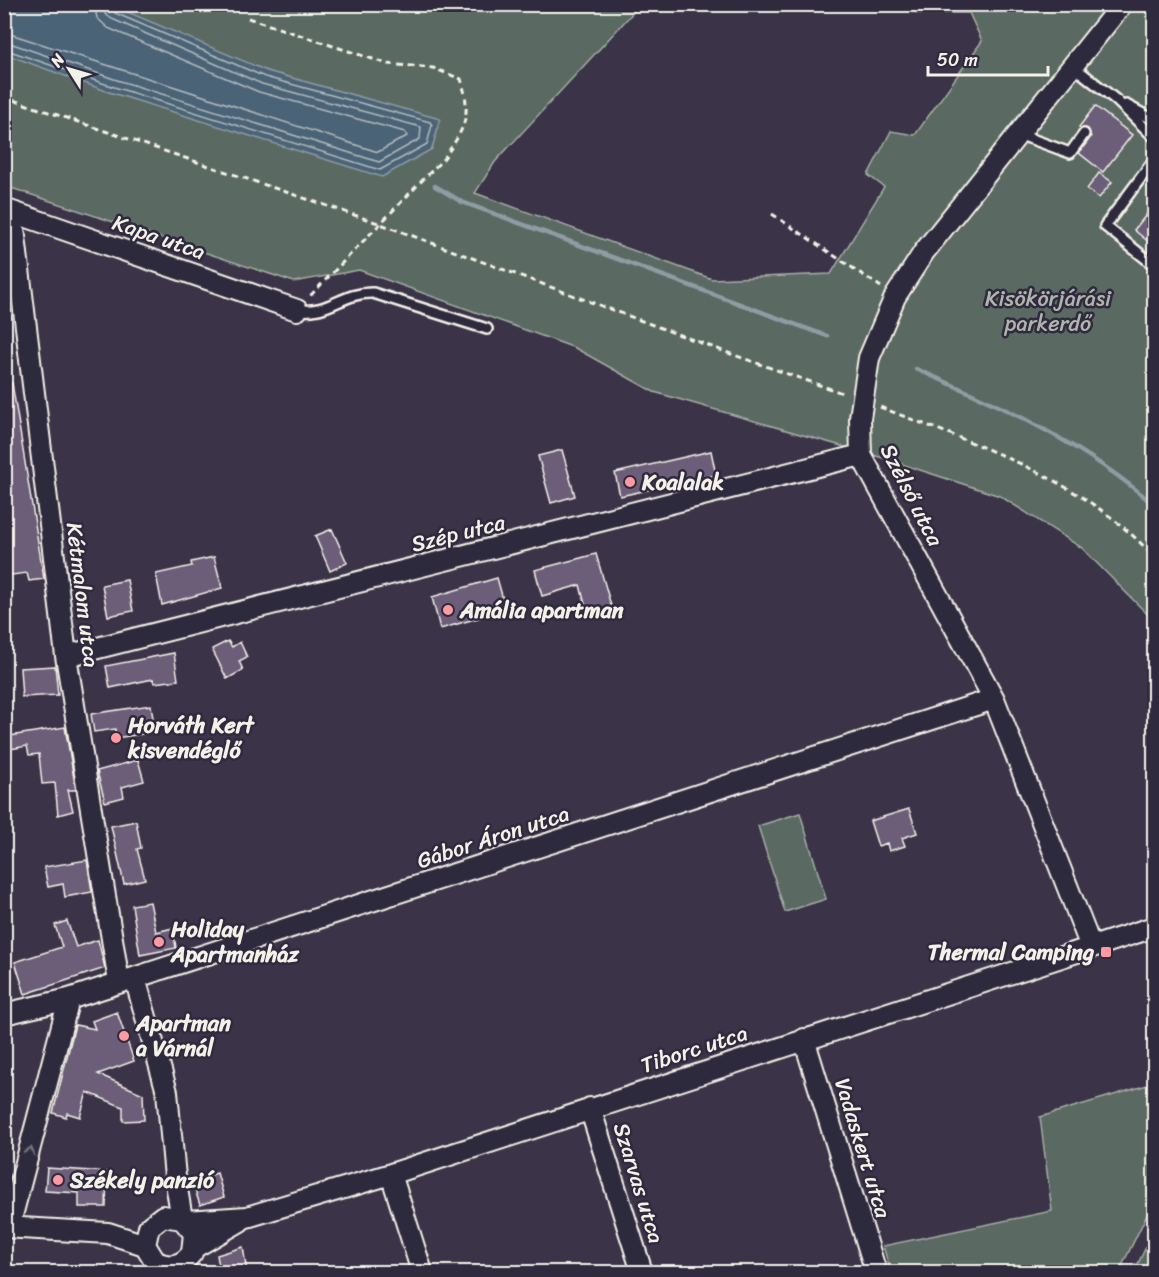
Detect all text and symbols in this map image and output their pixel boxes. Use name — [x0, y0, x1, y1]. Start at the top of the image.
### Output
north arrow — [39, 39, 99, 99]
scale bar — [928, 39, 1048, 77]
text: 50 m — [937, 44, 978, 76]
text: N — [42, 46, 73, 74]
street label: Kapa utca — [107, 203, 211, 271]
park label: Kisökörjárási parkerdő — [985, 279, 1112, 343]
street label: Szélső utca — [869, 437, 955, 554]
place label: Koalalak — [641, 463, 724, 502]
marker: Koalalak — [623, 475, 637, 489]
street label: Szép utca — [407, 502, 510, 563]
street label: Kétmalom utca — [55, 520, 111, 670]
place label: Amália apartman — [459, 591, 624, 630]
marker: Amália apartman — [441, 603, 455, 617]
place label: Horváth Kert kisvendéglő — [127, 706, 255, 770]
marker: Horváth Kert kisvendéglő — [109, 731, 123, 745]
street label: Gábor Áron utca — [412, 794, 574, 880]
place label: Holiday Apartmanház — [170, 910, 300, 974]
place label: Thermal Camping — [928, 933, 1094, 972]
marker: Holiday Apartmanház — [152, 935, 166, 949]
marker: Thermal Camping — [1099, 945, 1113, 959]
place label: Apartman a Várnál — [135, 1004, 231, 1068]
street label: Tiborc utca — [635, 1013, 753, 1085]
marker: Apartman a Várnál — [117, 1029, 131, 1043]
street label: Vadaskert utca — [823, 1073, 903, 1224]
street label: Szarvas utca — [602, 1118, 676, 1248]
one-way arrow — [23, 1146, 36, 1156]
place label: Székely panzió — [69, 1161, 215, 1200]
marker: Székely panzió — [51, 1173, 65, 1187]

